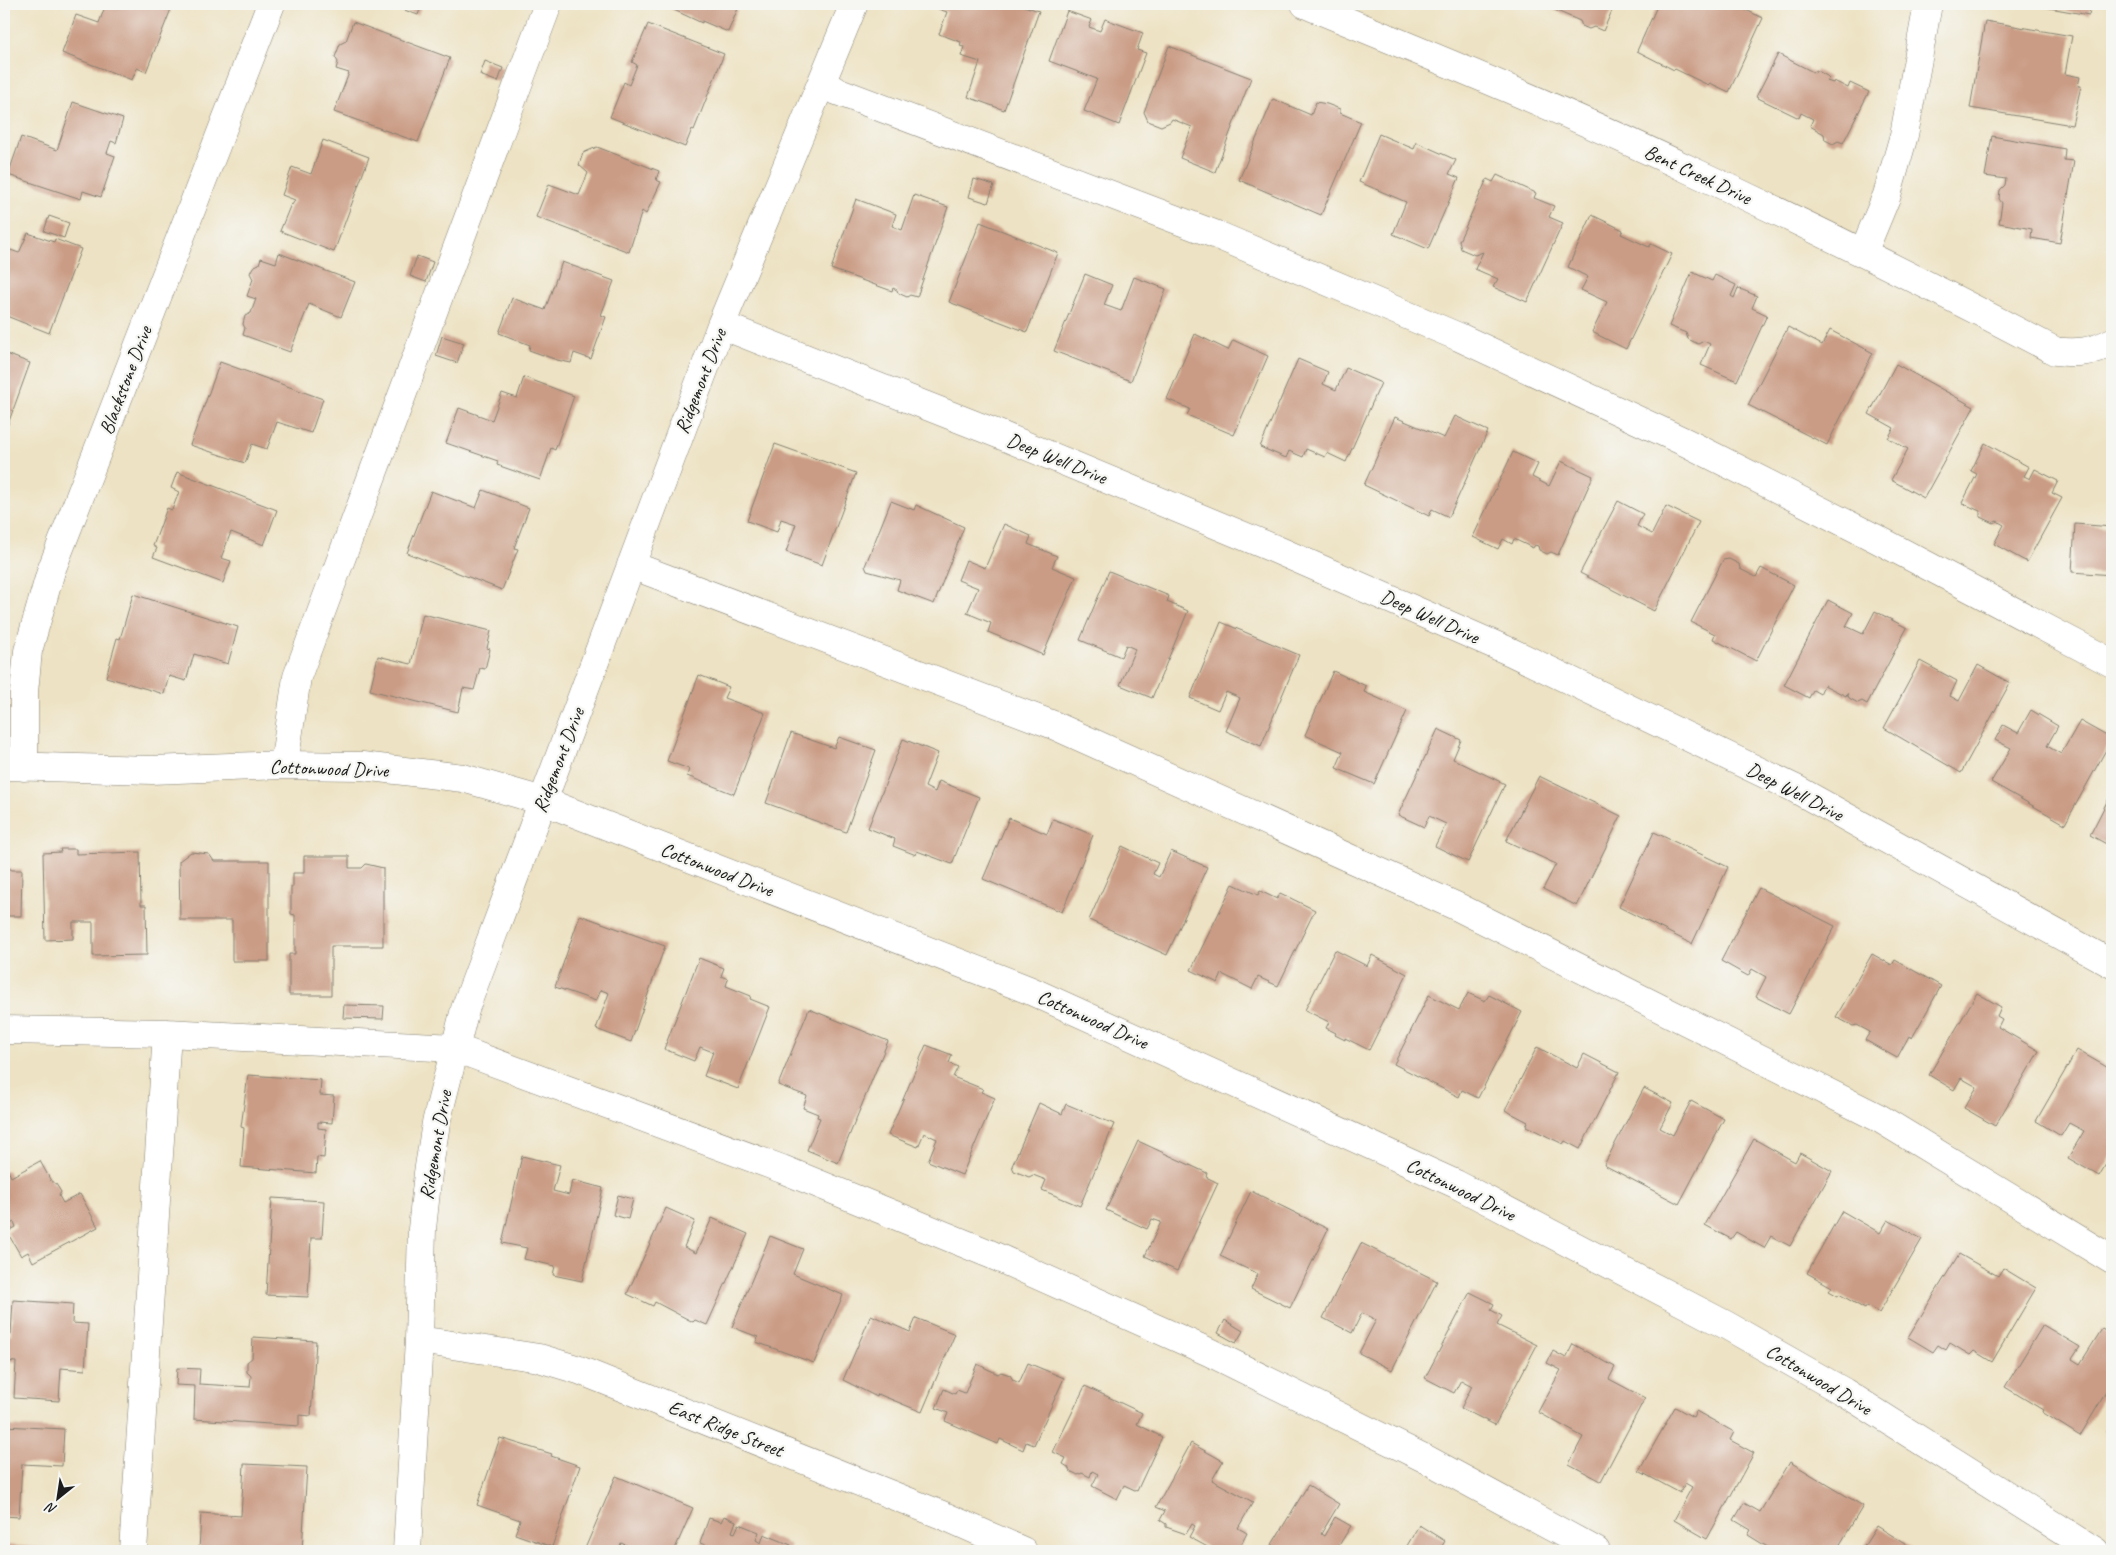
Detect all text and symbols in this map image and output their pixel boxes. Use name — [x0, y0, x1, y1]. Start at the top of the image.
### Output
street label: Bent Creek Drive — [1640, 139, 1757, 211]
street label: Blackstone Drive — [93, 321, 158, 438]
street label: Ridgemont Drive — [669, 324, 732, 437]
street label: Deep Well Drive — [1003, 427, 1112, 490]
street label: Deep Well Drive — [1377, 584, 1484, 650]
street label: Ridgemont Drive — [527, 703, 590, 816]
street label: Cottonwood Drive — [269, 754, 390, 783]
street label: Deep Well Drive — [1742, 756, 1849, 827]
street label: Cottonwood Drive — [657, 837, 778, 903]
street label: Cottonwood Drive — [1034, 984, 1153, 1056]
street label: Ridgemont Drive — [414, 1087, 458, 1202]
street label: Cottonwood Drive — [1402, 1152, 1521, 1227]
street label: Cottonwood Drive — [1761, 1338, 1877, 1421]
street label: East Ridge Street — [665, 1394, 789, 1464]
north arrow — [32, 1472, 82, 1522]
text: N — [42, 1498, 60, 1518]

